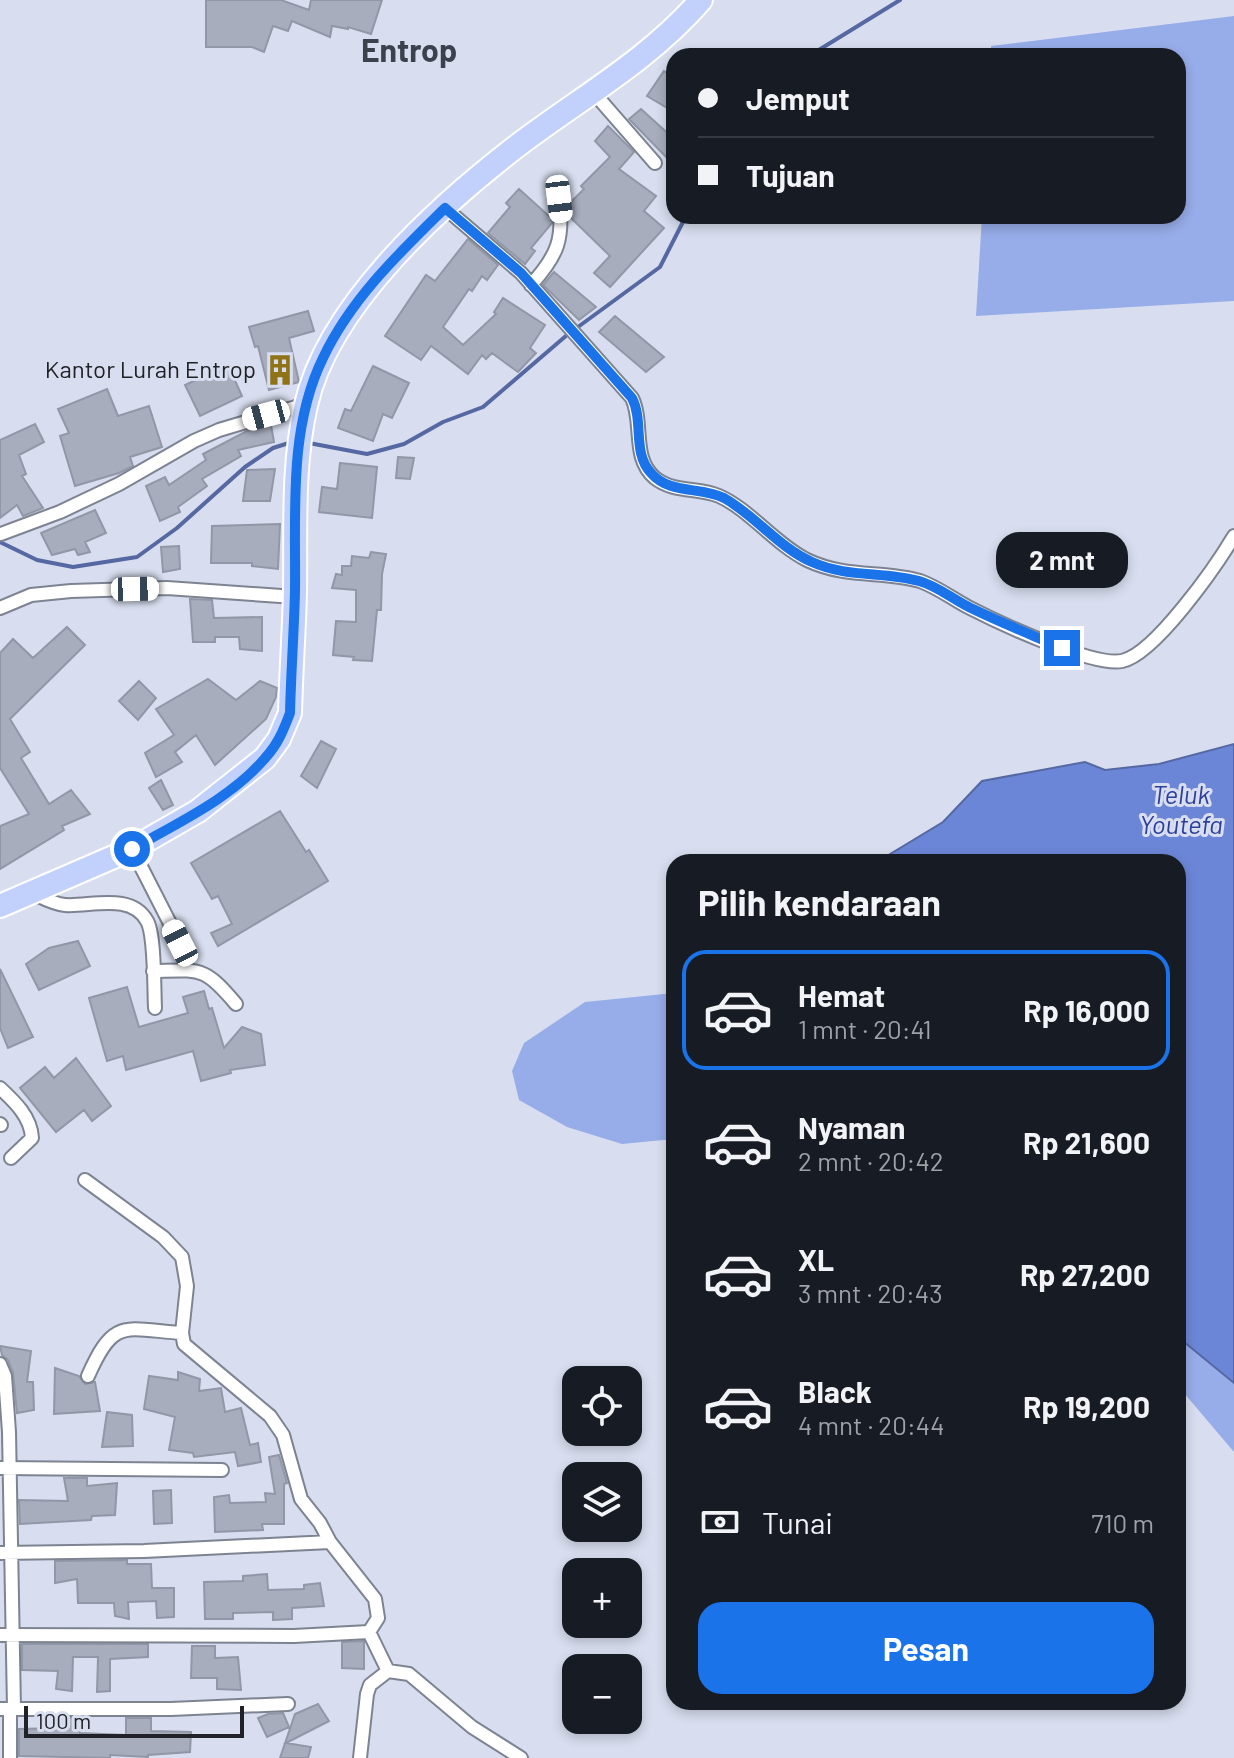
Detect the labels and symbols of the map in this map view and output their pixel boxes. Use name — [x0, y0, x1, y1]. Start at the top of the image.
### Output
district label: Entrop — [361, 30, 457, 68]
car — [544, 174, 574, 224]
building icon: Kantor Lurah Entrop — [263, 353, 297, 387]
place label: Kantor Lurah Entrop — [45, 354, 256, 383]
car — [240, 397, 292, 433]
callout: 2 mnt — [996, 532, 1128, 588]
car — [111, 577, 159, 601]
route end — [1044, 630, 1080, 666]
water label: Teluk Youtefa — [1139, 778, 1223, 839]
route start — [114, 831, 150, 867]
car — [158, 916, 202, 970]
scale bar — [24, 1702, 244, 1738]

